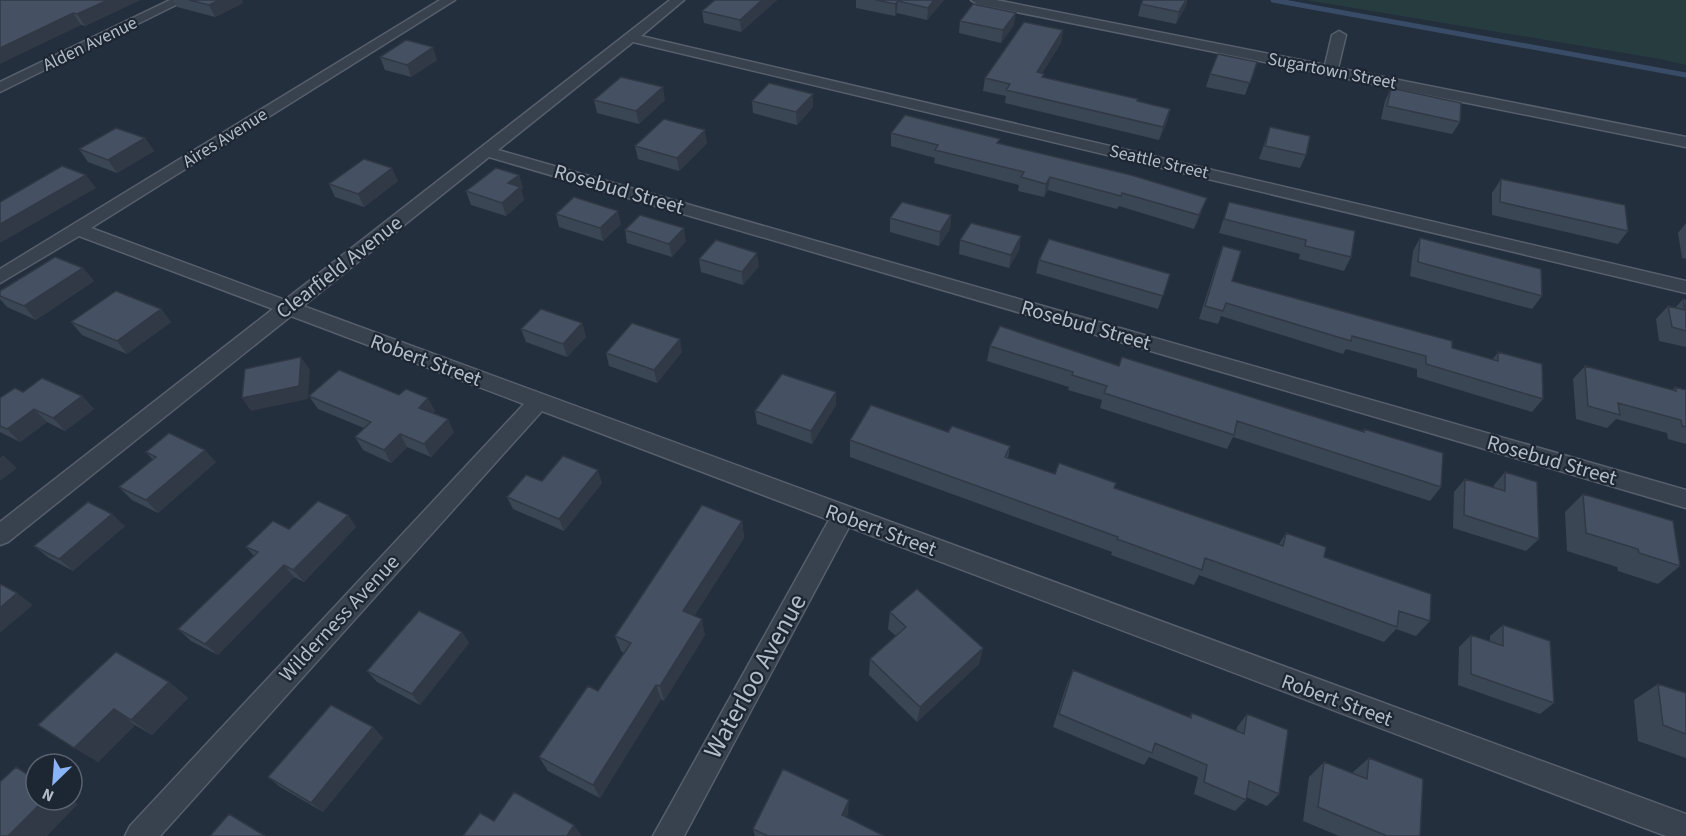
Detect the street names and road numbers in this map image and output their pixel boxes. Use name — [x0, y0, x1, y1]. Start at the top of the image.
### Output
street label: Alden Avenue — [39, 10, 141, 78]
street label: Sugartown Street — [1266, 46, 1398, 96]
street label: Aires Avenue — [178, 102, 272, 174]
street label: Seattle Street — [1107, 138, 1211, 186]
street label: Rosebud Street — [551, 156, 687, 222]
street label: Clearfield Avenue — [269, 208, 409, 326]
street label: Rosebud Street — [1018, 292, 1154, 358]
street label: Robert Street — [366, 326, 486, 394]
street label: Rosebud Street — [1484, 427, 1620, 493]
street label: Robert Street — [821, 496, 941, 564]
street label: Wilderness Avenue — [272, 548, 406, 688]
street label: Waterloo Avenue — [694, 587, 816, 765]
street label: Robert Street — [1277, 666, 1397, 734]

